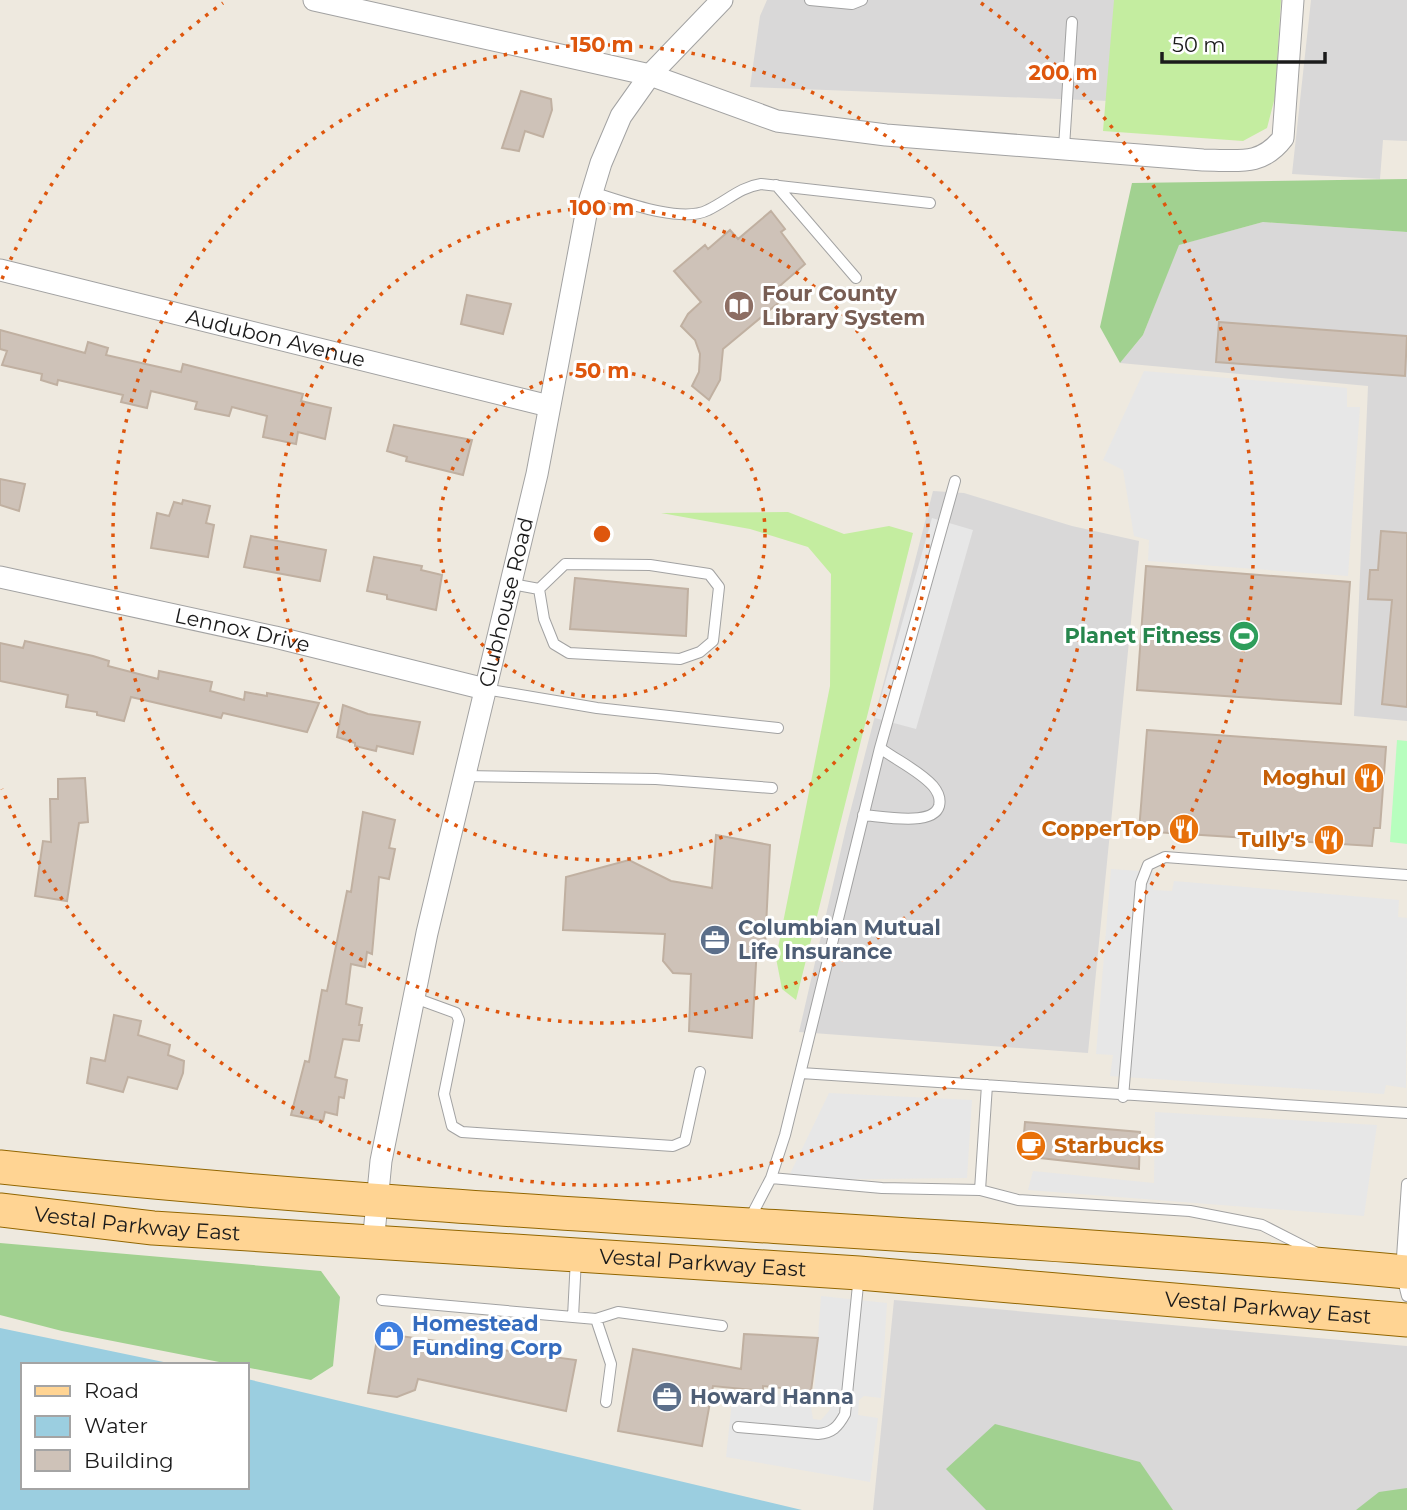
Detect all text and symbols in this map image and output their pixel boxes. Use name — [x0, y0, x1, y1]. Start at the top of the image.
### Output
scale bar — [1162, 21, 1325, 65]
text: 150 m — [571, 32, 633, 57]
text: 50 m — [1172, 32, 1226, 57]
text: 200 m — [1029, 60, 1097, 85]
text: 100 m — [570, 195, 634, 220]
place label: Four County Library System — [762, 281, 925, 330]
library icon: Four County Library System — [722, 289, 756, 323]
street label: Audubon Avenue — [184, 304, 368, 372]
text: 50 m — [575, 358, 629, 383]
street label: Clubhouse Road — [473, 515, 538, 690]
centre of rings — [590, 522, 614, 546]
street label: Lennox Drive — [172, 602, 313, 657]
sports icon: Planet Fitness — [1227, 619, 1261, 653]
place label: Planet Fitness — [1064, 623, 1221, 648]
restaurant icon: Moghul — [1352, 761, 1386, 795]
place label: Moghul — [1262, 765, 1346, 790]
restaurant icon: CopperTop — [1167, 812, 1201, 846]
place label: CopperTop — [1042, 816, 1161, 841]
restaurant icon: Tully's — [1312, 823, 1346, 857]
place label: Tully's — [1238, 827, 1306, 852]
place label: Columbian Mutual Life Insurance — [738, 915, 941, 964]
office icon: Columbian Mutual Life Insurance — [698, 923, 732, 957]
cafe icon: Starbucks — [1014, 1129, 1048, 1163]
place label: Starbucks — [1054, 1133, 1164, 1158]
street label: Vestal Parkway East — [33, 1201, 241, 1246]
street label: Vestal Parkway East — [598, 1243, 807, 1282]
street label: Vestal Parkway East — [1164, 1286, 1373, 1329]
place label: Homestead Funding Corp — [412, 1311, 562, 1360]
shop icon: Homestead Funding Corp — [372, 1319, 406, 1353]
legend — [21, 1363, 248, 1489]
text: Road — [84, 1378, 139, 1403]
office icon: Howard Hanna — [650, 1380, 684, 1414]
place label: Howard Hanna — [690, 1384, 854, 1409]
text: Water — [84, 1413, 148, 1438]
text: Building — [84, 1448, 174, 1473]

